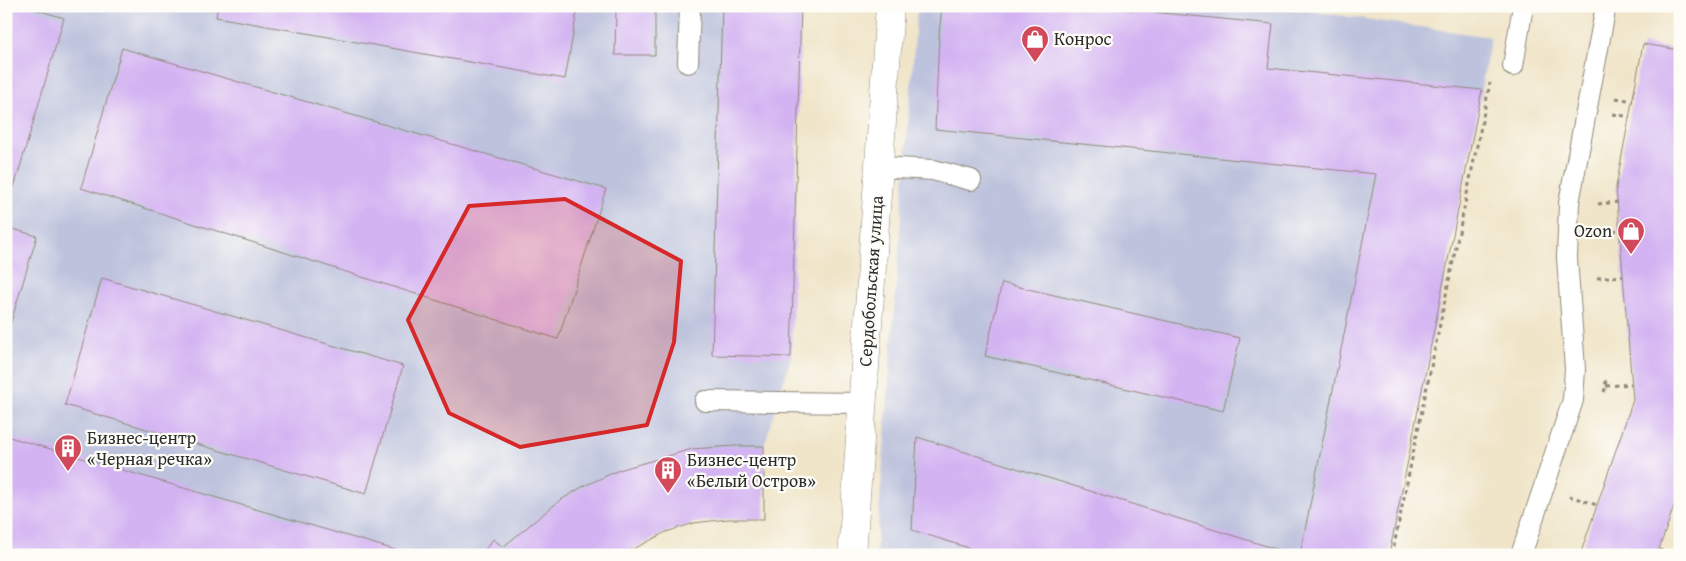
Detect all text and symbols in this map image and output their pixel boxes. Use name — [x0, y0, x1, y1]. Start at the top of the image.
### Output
shop icon: Конрос — [1020, 24, 1050, 63]
place label: Конрос — [1054, 25, 1112, 52]
street label: Сердобольская улица — [851, 194, 890, 367]
shop icon: Ozon — [1616, 216, 1646, 255]
place label: Ozon — [1574, 217, 1612, 244]
place label: Бизнес-центр «Черная речка» — [87, 424, 212, 472]
building icon: Бизнес-центр «Черная речка» — [53, 433, 83, 472]
place label: Бизнес-центр «Белый Остров» — [687, 446, 816, 494]
building icon: Бизнес-центр «Белый Остров» — [653, 455, 683, 494]

